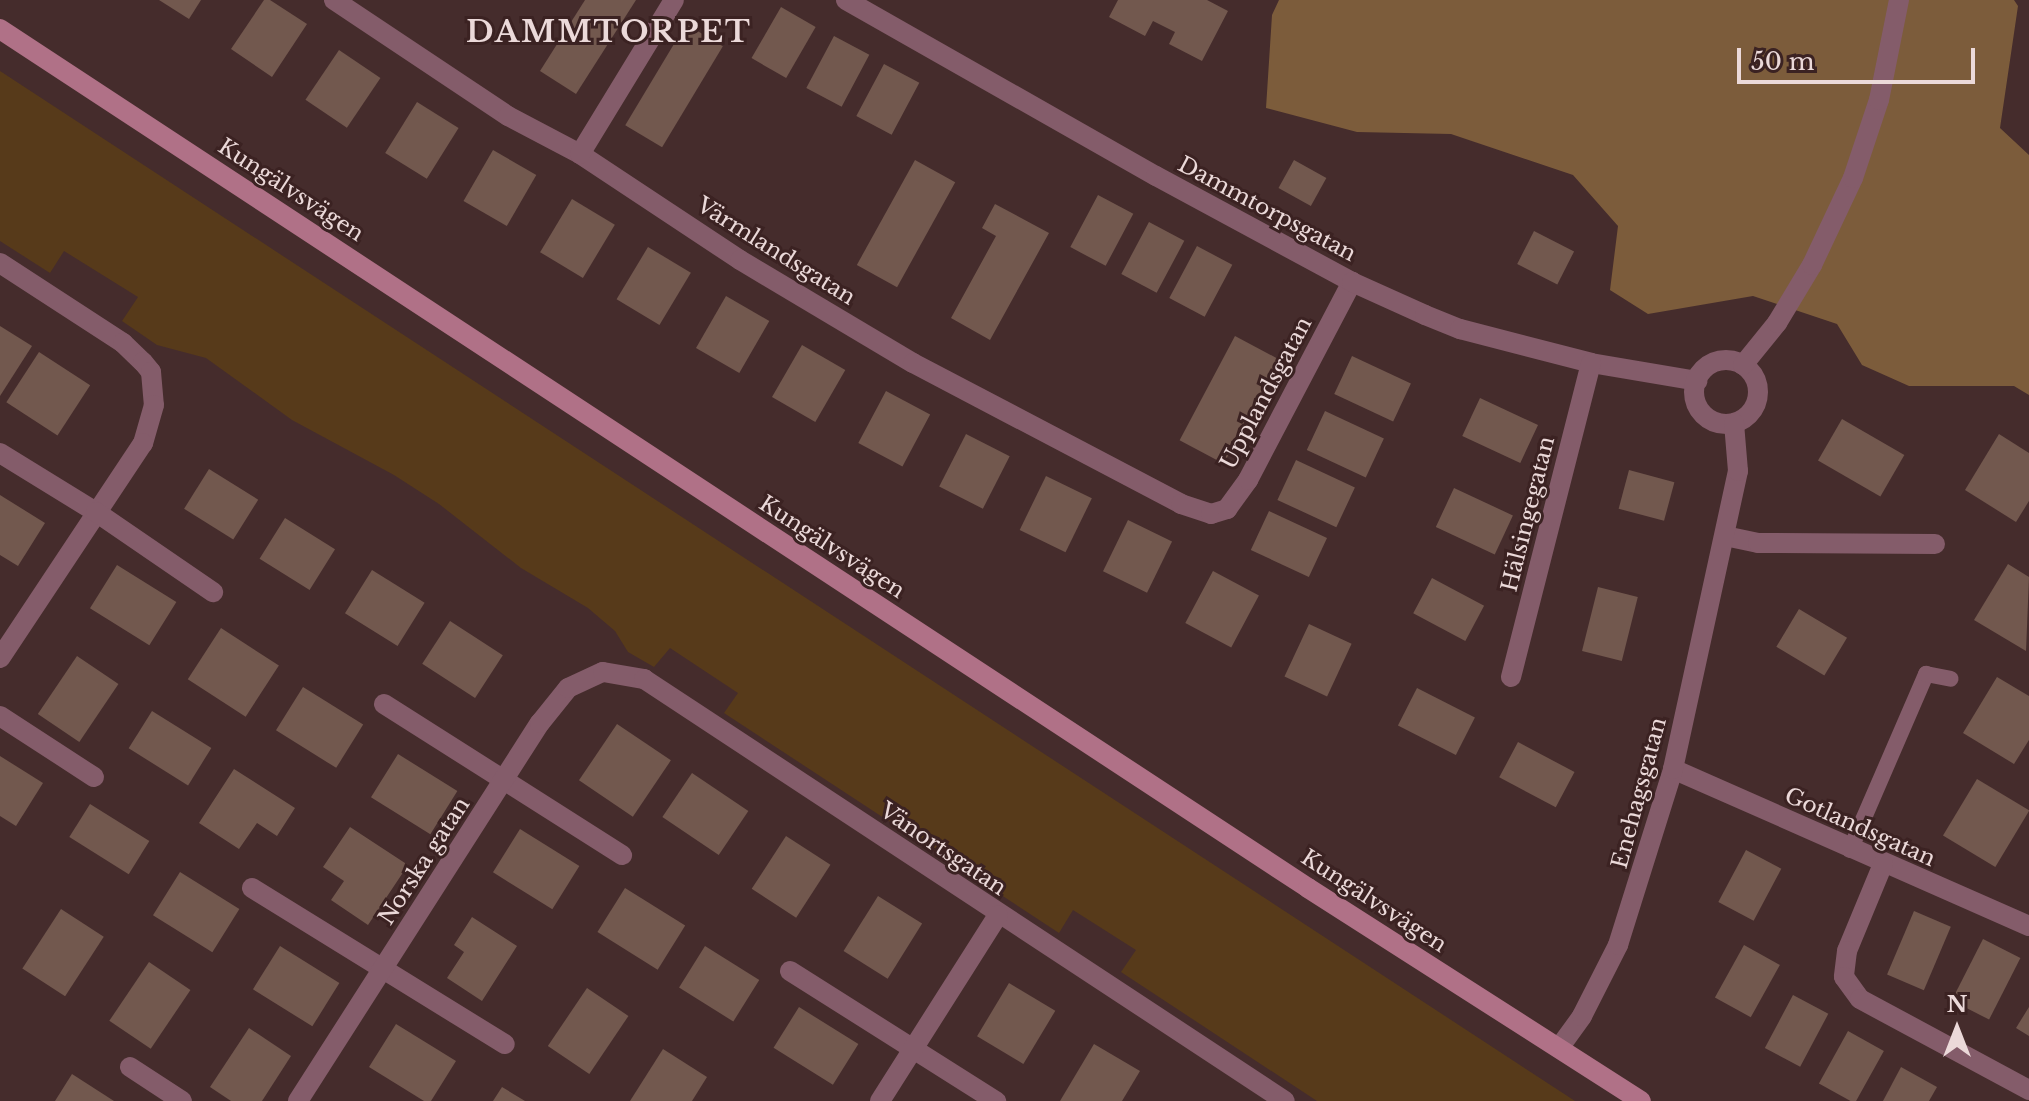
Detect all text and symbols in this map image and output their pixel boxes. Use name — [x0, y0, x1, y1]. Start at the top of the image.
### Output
district label: DAMMTORPET — [466, 14, 752, 50]
scale bar — [1741, 32, 1979, 82]
text: 50 m — [1751, 47, 1814, 76]
street label: Kungälvsvägen — [213, 133, 369, 247]
street label: Dammtorpsgatan — [1173, 151, 1361, 267]
street label: Värmlandsgatan — [692, 192, 860, 310]
street label: Upplandsgatan — [1215, 312, 1317, 474]
street label: Hälsingegatan — [1496, 434, 1560, 594]
street label: Kungälvsvägen — [754, 490, 910, 604]
street label: Enehagsgatan — [1606, 715, 1672, 871]
street label: Gotlandsgatan — [1781, 782, 1939, 872]
street label: Norska gatan — [373, 792, 475, 930]
street label: Vänortsgatan — [875, 797, 1011, 901]
street label: Kungälvsvägen — [1296, 844, 1452, 958]
north arrow — [1917, 989, 1997, 1069]
text: N — [1947, 991, 1967, 1018]

